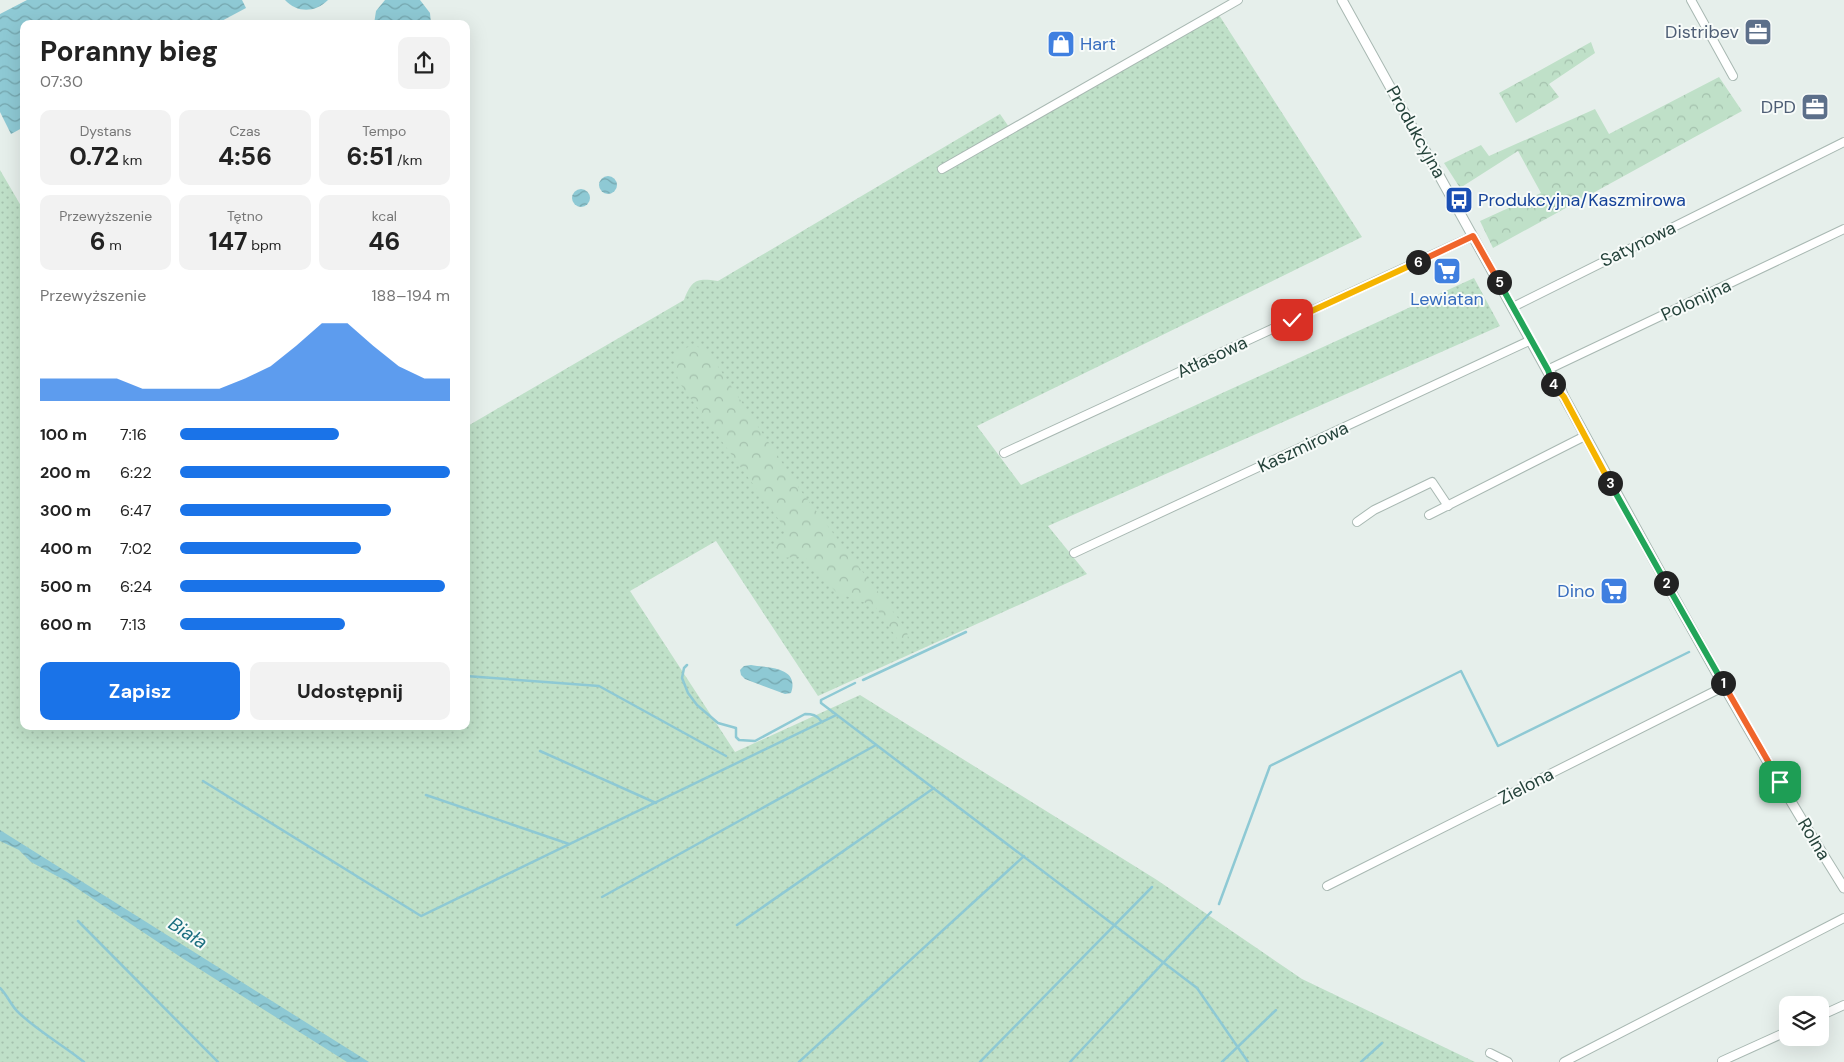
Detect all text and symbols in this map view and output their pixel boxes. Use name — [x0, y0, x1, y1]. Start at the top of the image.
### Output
office icon: Distribev — [1743, 17, 1773, 47]
place label: Distribev — [1665, 20, 1740, 44]
shop icon: Hart — [1046, 29, 1076, 59]
place label: Hart — [1080, 32, 1116, 56]
text: Poranny bieg — [40, 33, 218, 70]
button: share — [398, 37, 450, 89]
text: 07:30 — [40, 71, 83, 92]
street label: Produkcyjna — [1381, 81, 1451, 183]
office icon: DPD — [1800, 92, 1830, 122]
place label: DPD — [1761, 95, 1796, 119]
text: Dystans — [80, 122, 132, 140]
text: Czas — [229, 122, 261, 140]
text: Tempo — [362, 122, 406, 140]
text: 0.72 — [69, 140, 119, 173]
text: 4:56 — [218, 140, 272, 173]
text: 6:51 — [347, 140, 393, 173]
text: km — [119, 151, 142, 169]
text: /km — [393, 151, 422, 169]
bus stop icon: Produkcyjna/Kaszmirowa — [1444, 185, 1474, 215]
place label: Produkcyjna/Kaszmirowa — [1478, 188, 1686, 212]
text: Przewyższenie — [59, 207, 152, 225]
text: Tętno — [227, 207, 263, 225]
text: kcal — [372, 207, 397, 225]
street label: Satynowa — [1596, 215, 1680, 273]
text: 6 — [90, 225, 105, 258]
text: 147 — [209, 225, 248, 258]
text: 46 — [368, 225, 400, 258]
text: m — [105, 236, 122, 254]
text: bpm — [248, 236, 281, 254]
pin: 6 — [1406, 250, 1430, 274]
text: 6 — [1414, 253, 1423, 271]
supermarket icon: Lewiatan — [1432, 256, 1462, 286]
pin: 5 — [1486, 270, 1512, 294]
text: 5 — [1495, 273, 1504, 291]
street label: Polonijna — [1657, 273, 1735, 327]
text: Przewyższenie — [40, 285, 146, 306]
text: 188–194 m — [372, 285, 450, 306]
place label: Lewiatan — [1410, 287, 1484, 311]
pin — [1271, 299, 1313, 341]
icon: check — [1278, 306, 1306, 334]
street label: Atłasowa — [1173, 330, 1251, 384]
pin: 4 — [1540, 372, 1566, 396]
text: 4 — [1549, 375, 1558, 393]
street label: Kaszmirowa — [1254, 416, 1352, 478]
text: 100 m — [40, 424, 87, 445]
text: 7:16 — [120, 424, 147, 445]
text: 200 m — [40, 462, 91, 483]
text: 6:22 — [120, 462, 152, 483]
pin: 3 — [1598, 470, 1622, 496]
text: 3 — [1606, 474, 1615, 492]
text: 300 m — [40, 500, 91, 521]
text: 6:47 — [120, 500, 152, 521]
text: 400 m — [40, 538, 92, 559]
text: 7:02 — [120, 538, 152, 559]
pin: 2 — [1654, 570, 1678, 596]
text: 2 — [1662, 574, 1671, 592]
text: 500 m — [40, 576, 91, 597]
text: 6:24 — [120, 576, 152, 597]
supermarket icon: Dino — [1599, 576, 1629, 606]
place label: Dino — [1557, 579, 1595, 603]
text: 600 m — [40, 614, 92, 635]
text: 7:13 — [120, 614, 146, 635]
button: Zapisz — [40, 662, 240, 720]
button: Udostępnij — [250, 662, 450, 720]
pin: 1 — [1710, 670, 1736, 696]
text: 1 — [1721, 674, 1726, 692]
pin — [1759, 761, 1801, 803]
street label: Zielona — [1494, 762, 1558, 810]
icon: arrive — [1766, 768, 1794, 796]
street label: Rolna — [1792, 814, 1836, 864]
water label: Biała — [164, 911, 212, 955]
map controls — [1779, 996, 1829, 1046]
button: layers — [1779, 996, 1829, 1046]

